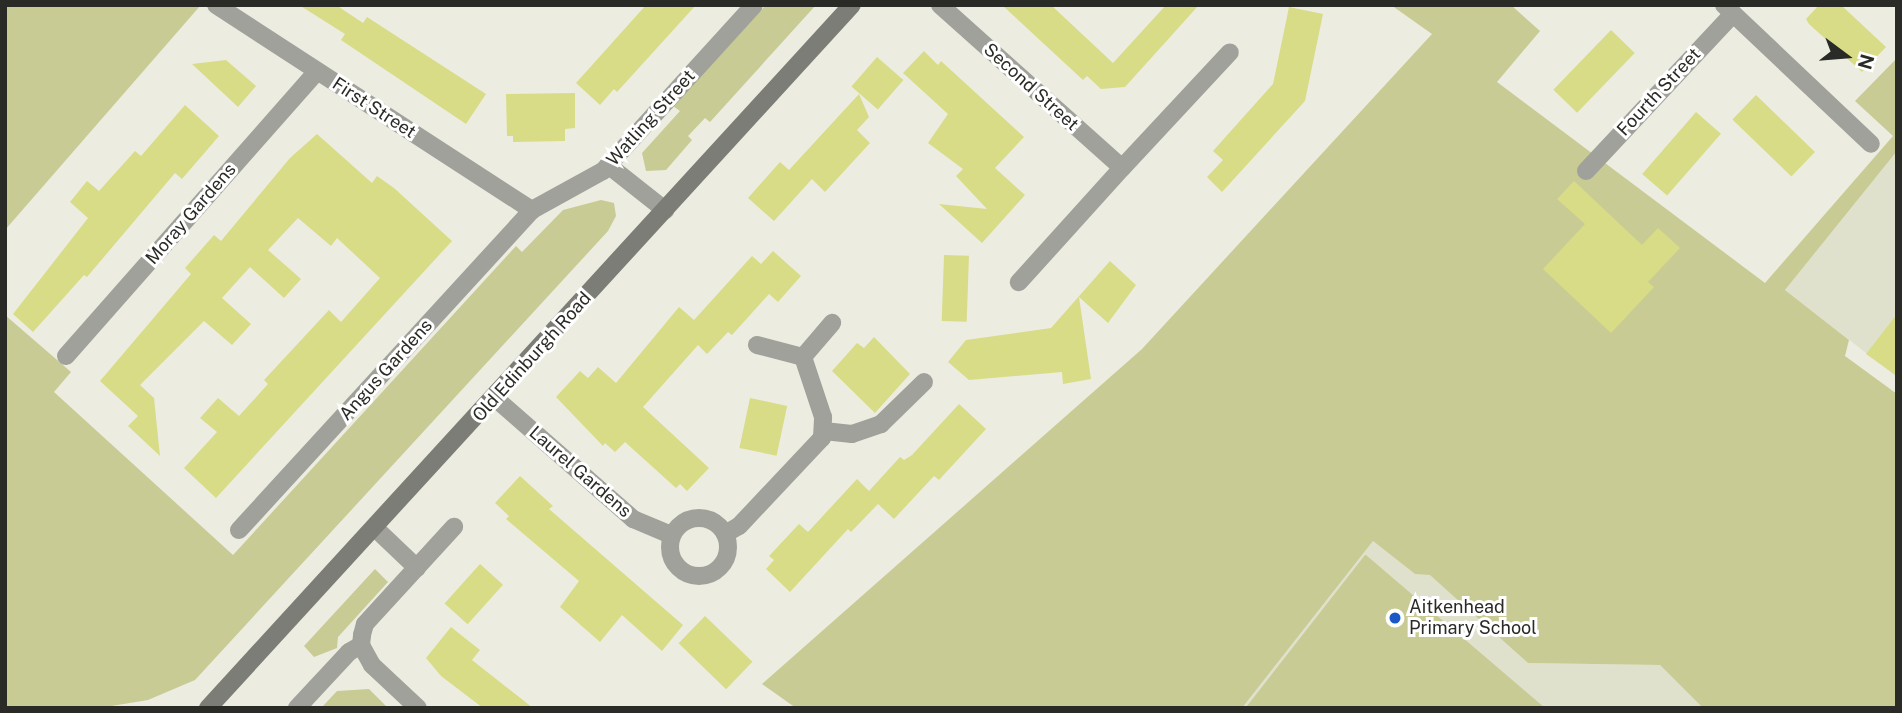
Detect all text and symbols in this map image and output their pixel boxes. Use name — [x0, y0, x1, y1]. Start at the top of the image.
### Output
north arrow — [1811, 21, 1881, 91]
street label: Second Street — [979, 39, 1083, 135]
street label: Fourth Street — [1613, 44, 1705, 140]
text: N — [1854, 52, 1879, 72]
street label: Watling Street — [602, 66, 700, 170]
street label: First Street — [328, 73, 420, 143]
street label: Moray Gardens — [141, 159, 241, 269]
street label: Old Edinburgh Road — [468, 288, 596, 426]
street label: Angus Gardens — [335, 315, 437, 425]
street label: Laurel Gardens — [525, 422, 635, 522]
place label: Aitkenhead Primary School — [1409, 597, 1537, 640]
marker: Aitkenhead Primary School — [1387, 610, 1403, 626]

